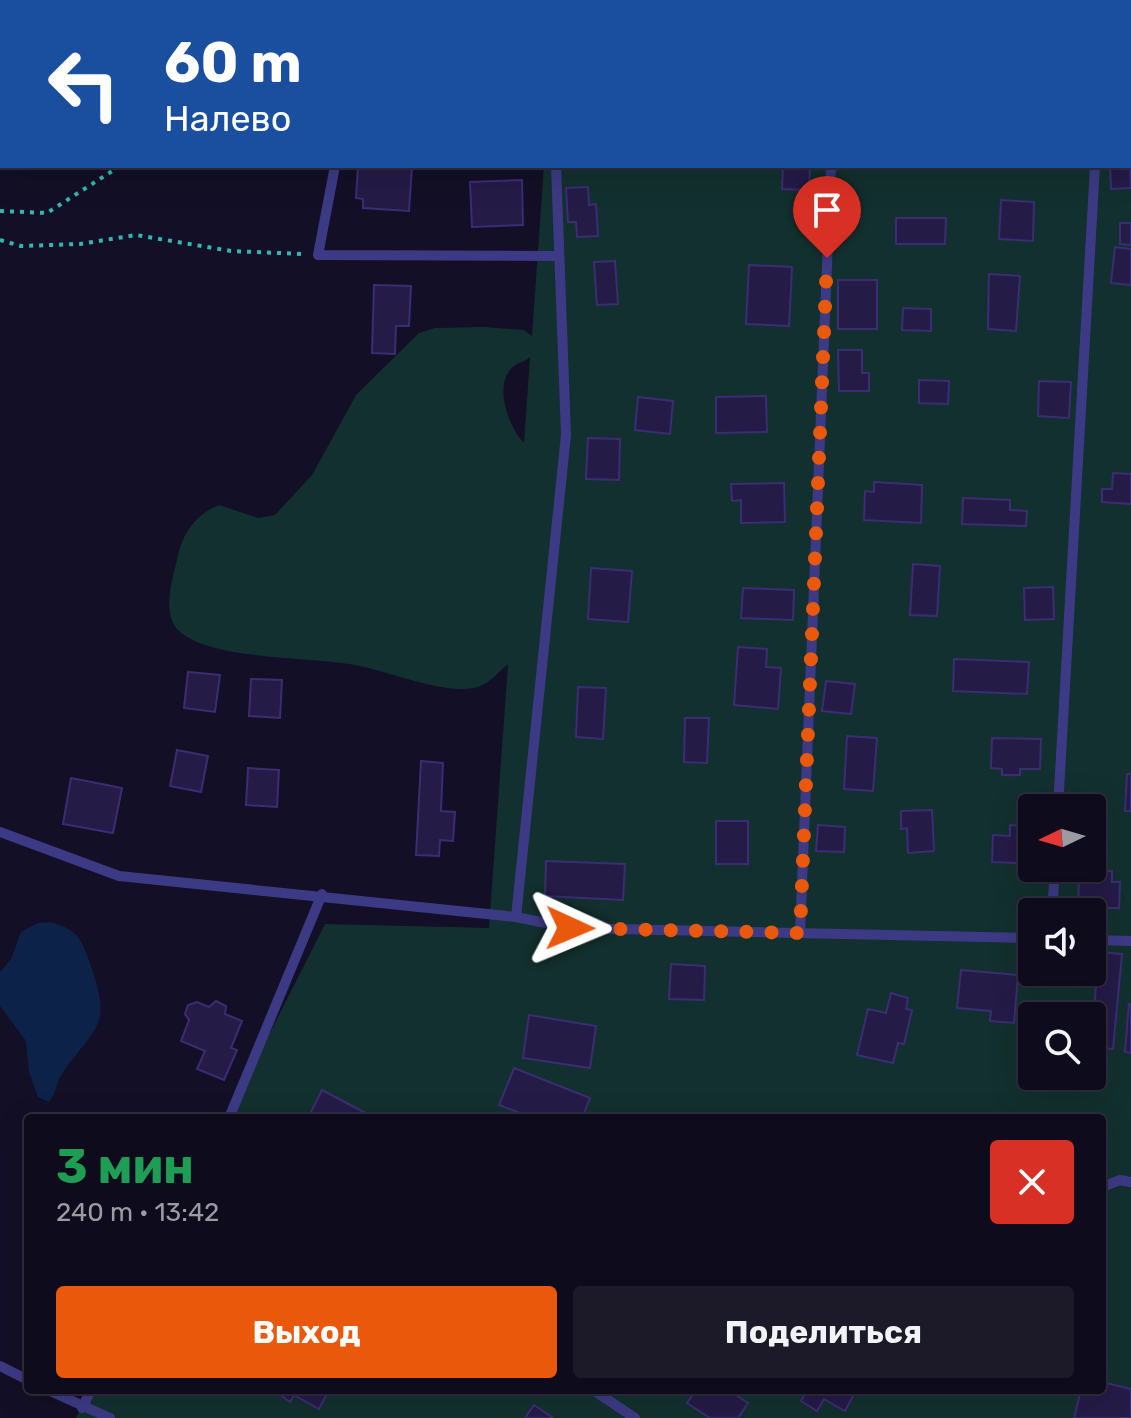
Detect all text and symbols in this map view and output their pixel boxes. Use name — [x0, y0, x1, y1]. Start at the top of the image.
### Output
text: 60 m — [164, 30, 302, 96]
icon: left — [32, 32, 136, 136]
text: Налево — [164, 97, 291, 140]
pin — [793, 176, 861, 258]
icon: arrive — [805, 188, 849, 232]
north arrow — [1018, 794, 1106, 882]
map controls — [1018, 794, 1106, 1090]
position arrow — [528, 886, 612, 970]
button: sound — [1018, 898, 1106, 986]
button: search — [1018, 1002, 1106, 1090]
text: 3 мин — [56, 1138, 194, 1195]
button: close — [990, 1140, 1074, 1224]
text: 240 m · 13:42 — [56, 1197, 219, 1228]
button: Выход — [56, 1286, 557, 1378]
button: Поделиться — [573, 1286, 1074, 1378]

